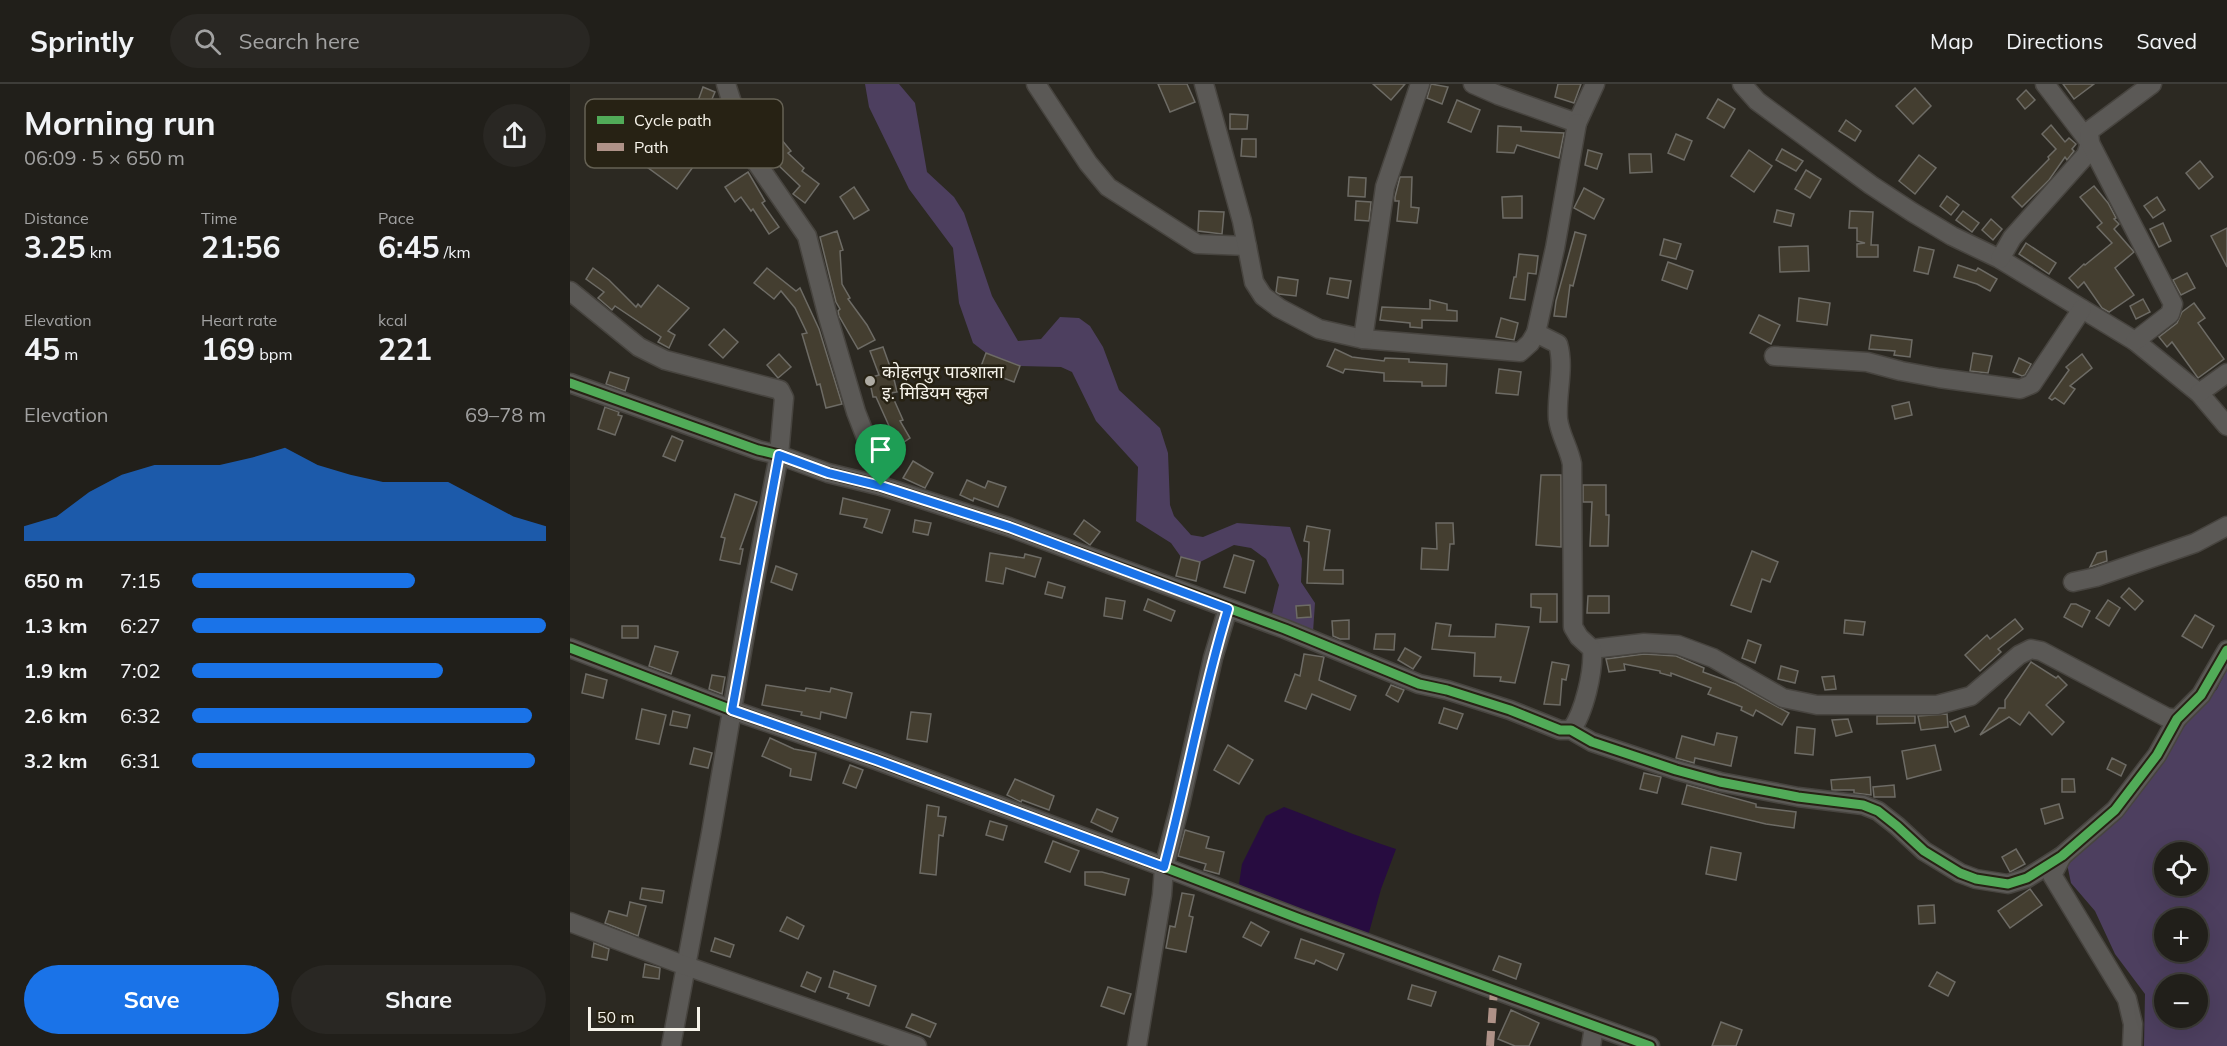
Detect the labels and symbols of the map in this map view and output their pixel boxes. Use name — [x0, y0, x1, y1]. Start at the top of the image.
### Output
legend — [585, 99, 783, 168]
text: Cycle path — [634, 110, 712, 130]
text: Path — [634, 137, 669, 157]
place label: कोहलपुर पाठशाला इ. मिडियम स्कुल — [882, 360, 1004, 405]
marker: कोहलपुर पाठशाला इ. मिडियम स्कुल — [863, 374, 877, 388]
pin — [855, 424, 906, 486]
scale bar — [588, 1004, 700, 1032]

